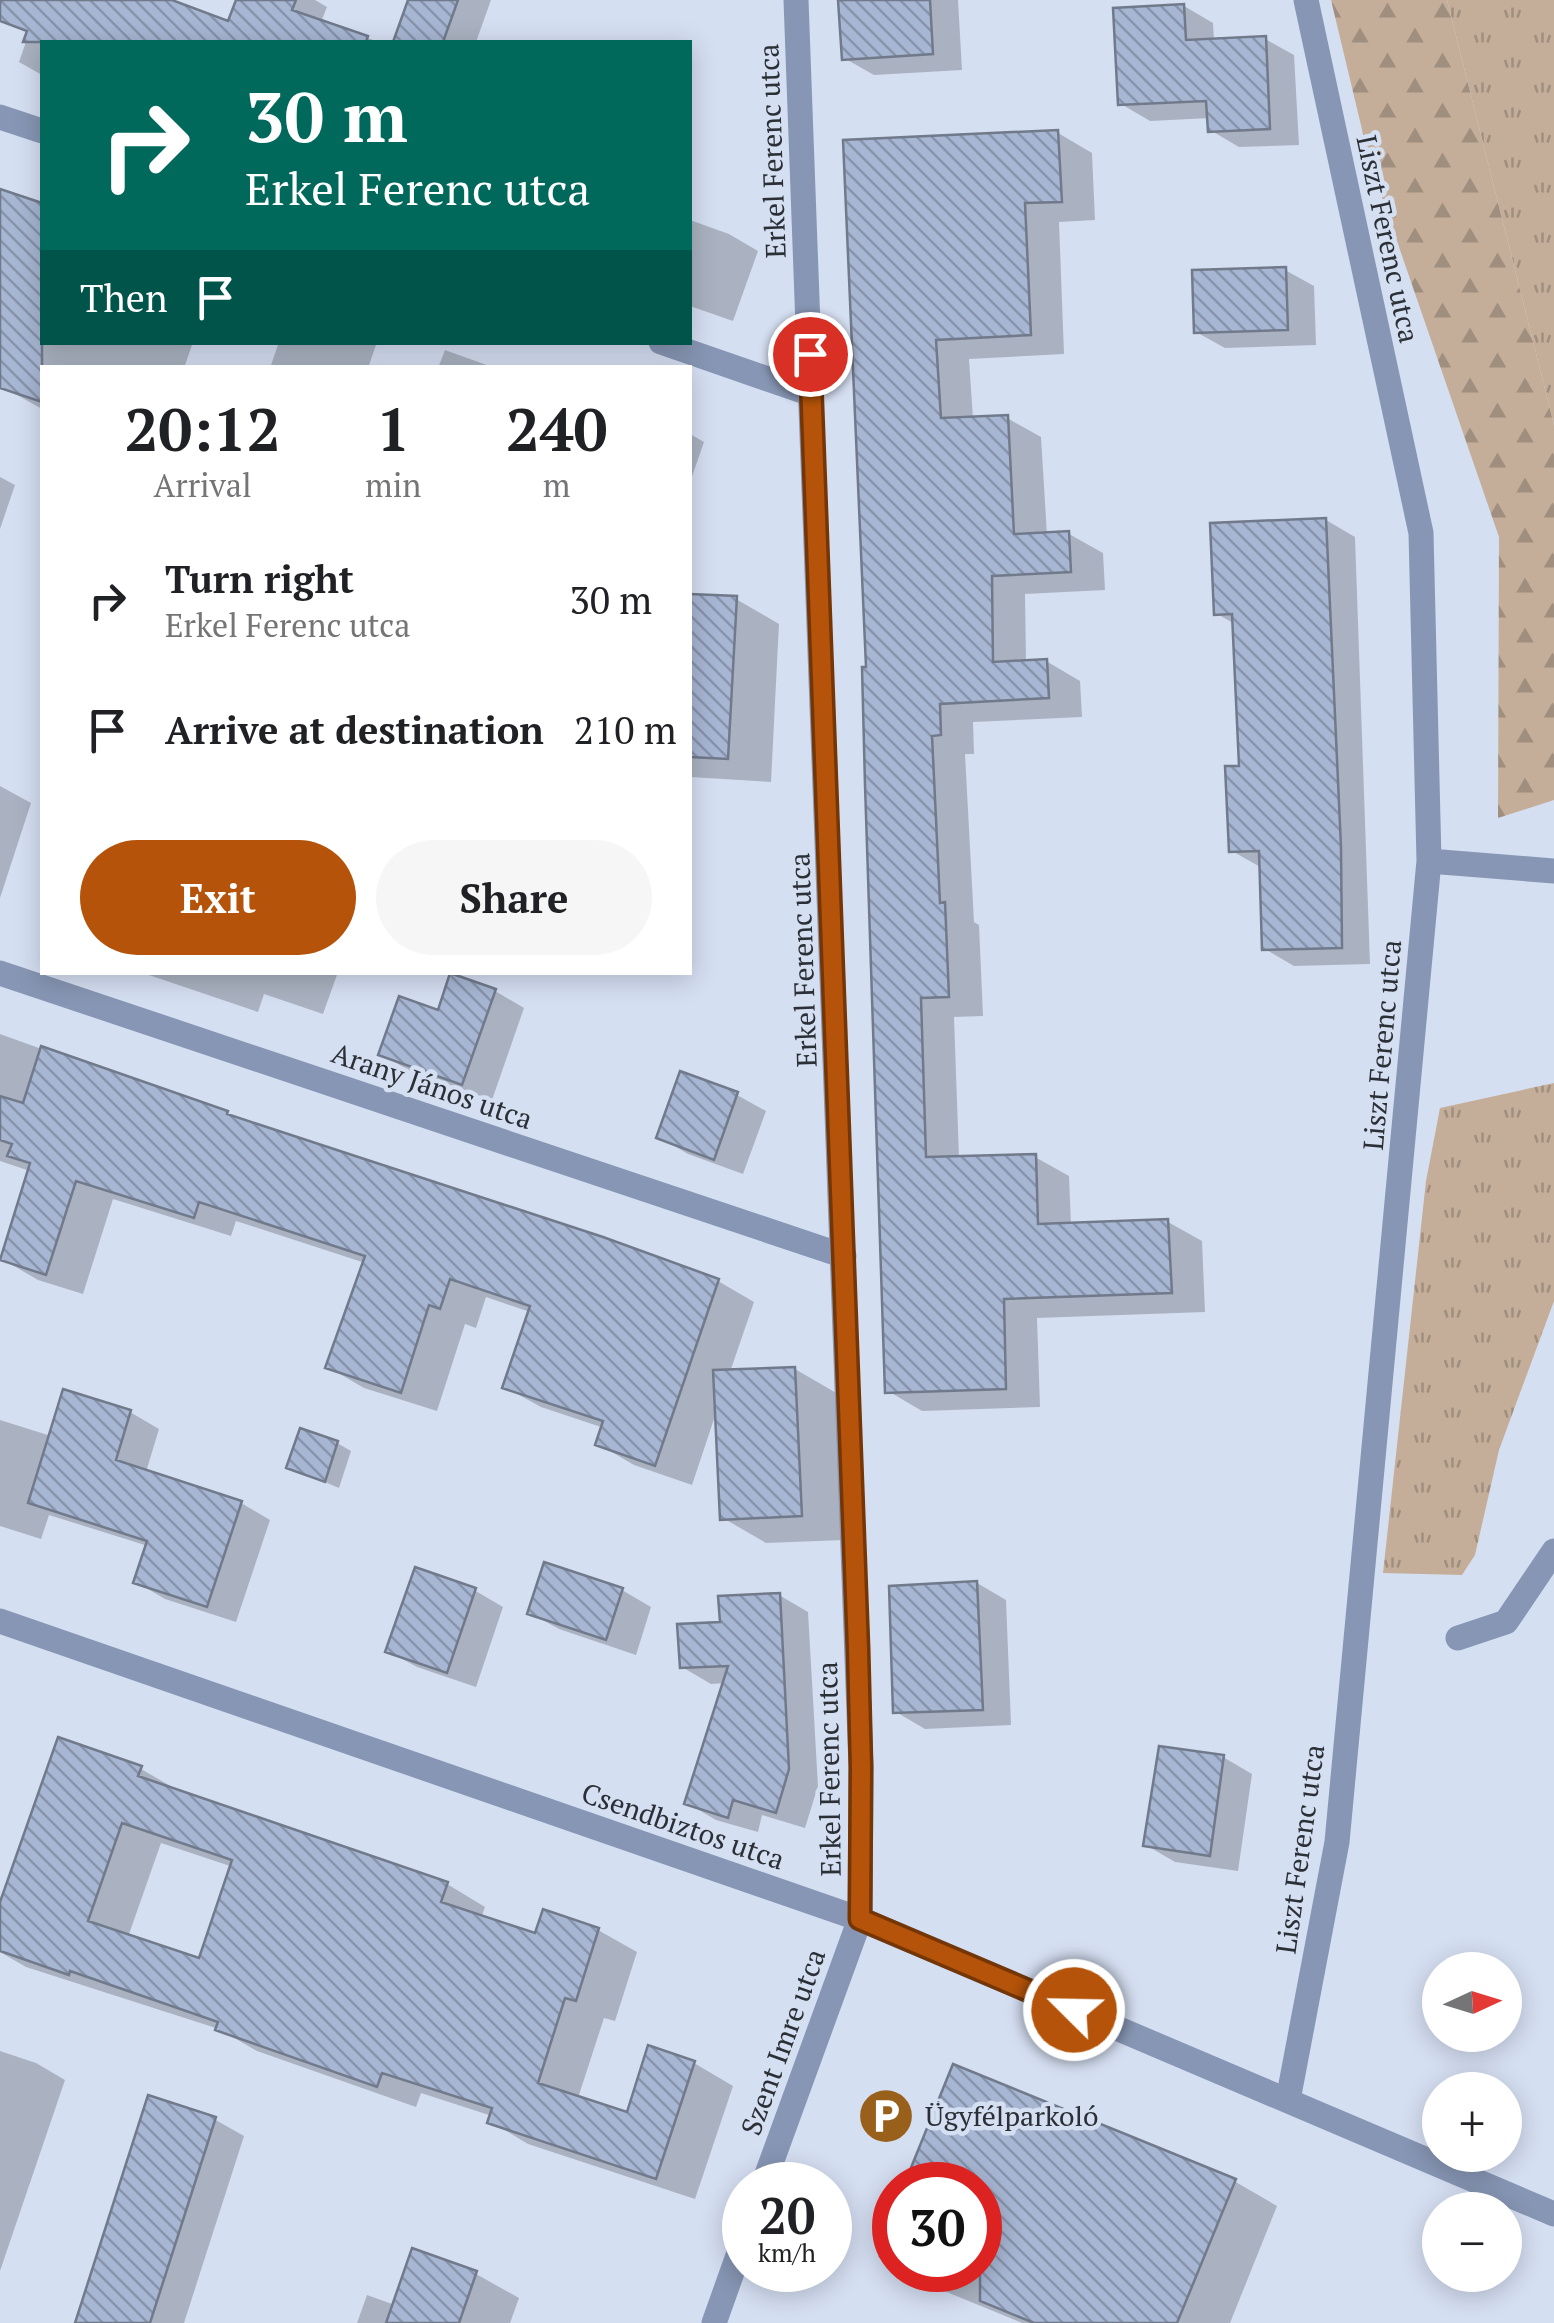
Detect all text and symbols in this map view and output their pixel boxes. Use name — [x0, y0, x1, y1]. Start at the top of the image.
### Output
street label: Erkel Ferenc utca — [749, 43, 794, 259]
text: 30 m — [245, 69, 408, 162]
icon: right — [80, 80, 210, 210]
street label: Liszt Ferenc utca — [1348, 132, 1429, 346]
text: Erkel Ferenc utca — [245, 158, 590, 218]
icon: arrive — [188, 270, 243, 325]
text: Then — [80, 273, 168, 323]
pin — [768, 312, 853, 397]
icon: arrive — [783, 327, 838, 382]
text: 20:12 — [124, 389, 281, 468]
text: 1 — [376, 389, 410, 468]
text: 240 — [506, 389, 608, 468]
text: Arrival — [154, 464, 252, 506]
text: min — [365, 464, 421, 506]
text: m — [543, 464, 570, 506]
text: Turn right — [165, 554, 354, 604]
icon: right — [80, 573, 135, 628]
text: 30 m — [569, 575, 652, 625]
text: Erkel Ferenc utca — [165, 604, 410, 646]
icon: arrive — [80, 703, 135, 758]
text: Arrive at destination — [165, 705, 544, 755]
text: 210 m — [574, 705, 677, 755]
button: Exit — [80, 840, 356, 955]
button: Share — [376, 840, 652, 955]
street label: Erkel Ferenc utca — [780, 852, 825, 1068]
street label: Liszt Ferenc utca — [1354, 938, 1409, 1152]
street label: Arany János utca — [327, 1034, 537, 1137]
street label: Erkel Ferenc utca — [808, 1661, 849, 1877]
street label: Liszt Ferenc utca — [1266, 1742, 1333, 1956]
street label: Csendbiztos utca — [577, 1773, 790, 1878]
street label: Szent Imre utca — [732, 1944, 833, 2140]
north arrow — [1422, 1952, 1522, 2052]
map controls — [1422, 1952, 1522, 2292]
position arrow — [1022, 1958, 1126, 2062]
button: + — [1422, 2072, 1522, 2172]
parking icon: Ügyfélparkoló — [856, 2086, 916, 2146]
place label: Ügyfélparkoló — [925, 2097, 1099, 2134]
speed limit sign: 30 — [872, 2162, 1002, 2292]
text: 20 — [759, 2182, 815, 2248]
button: − — [1422, 2192, 1522, 2292]
text: km/h — [758, 2236, 816, 2269]

